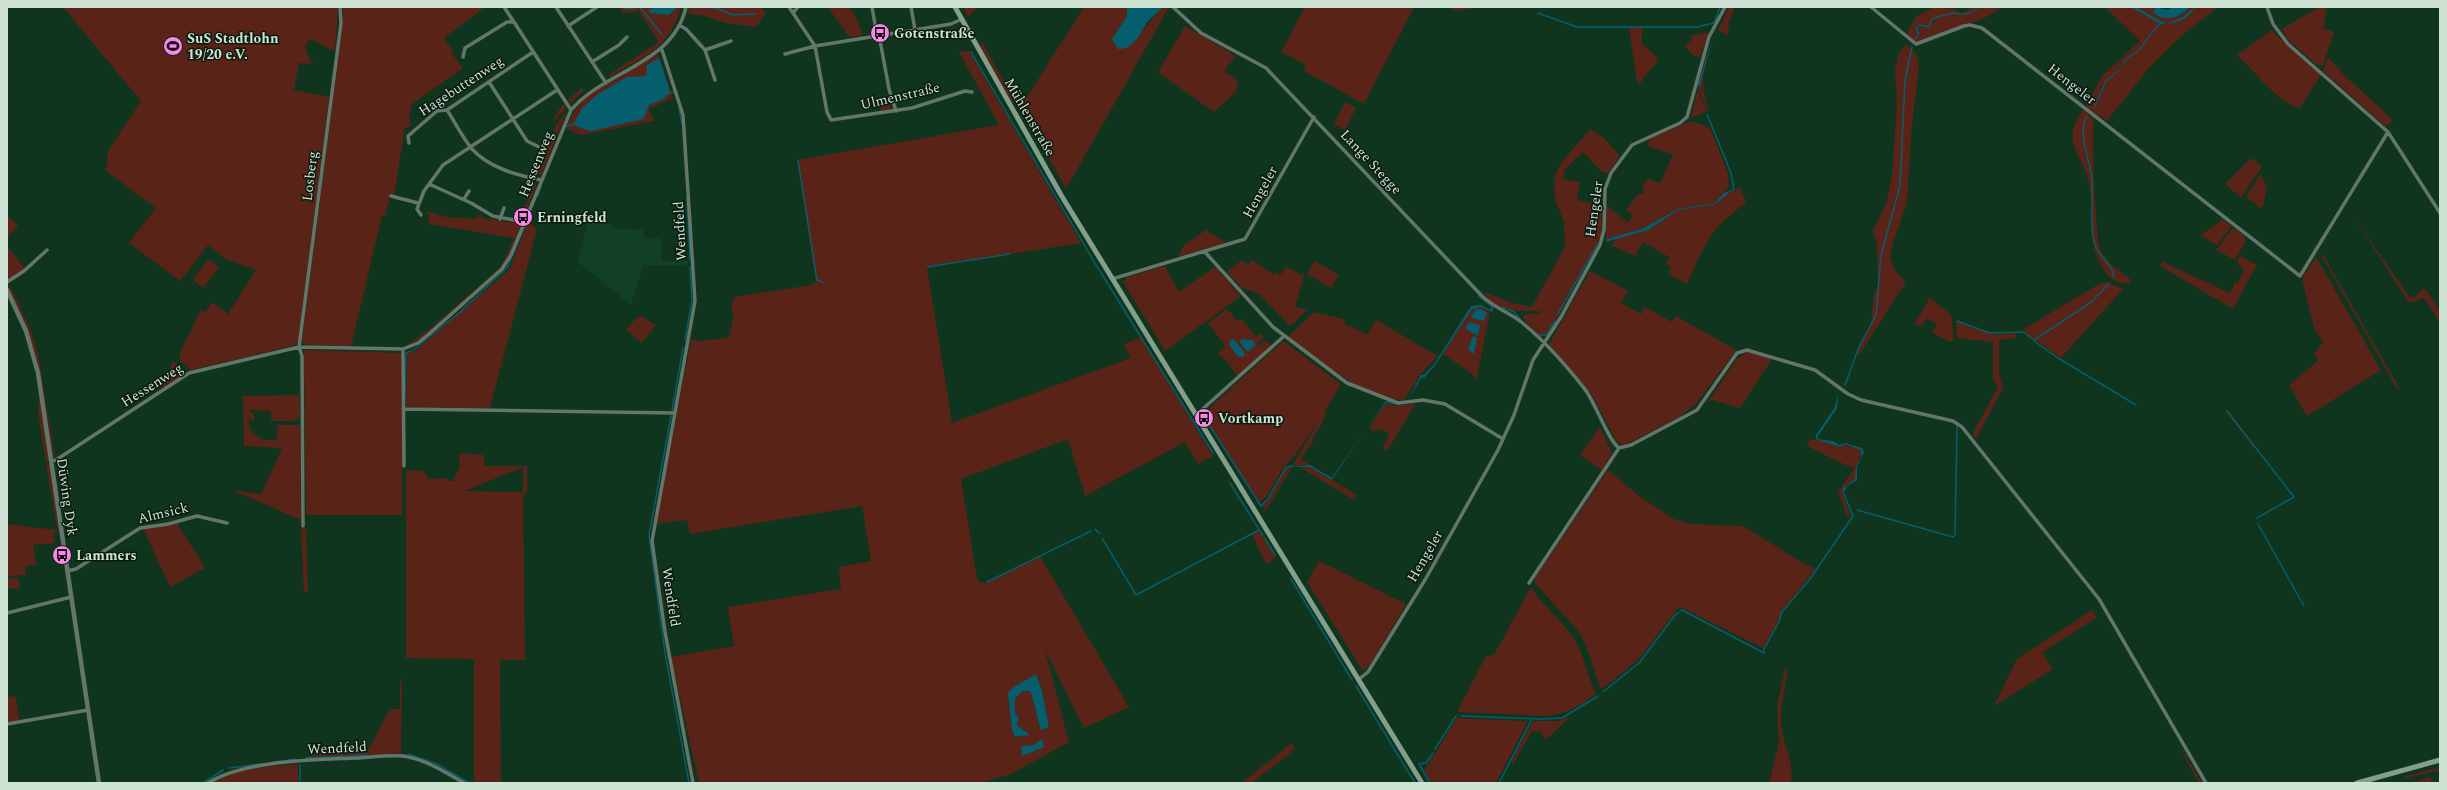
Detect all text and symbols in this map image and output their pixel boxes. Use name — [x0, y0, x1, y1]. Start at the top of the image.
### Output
bus stop icon: Gotenstraße — [869, 22, 891, 44]
place label: Gotenstraße — [894, 23, 974, 44]
place label: SuS Stadtlohn 19/20 e.V. — [187, 28, 279, 65]
sports icon: SuS Stadtlohn 19/20 e.V. — [162, 35, 184, 57]
street label: Hagebuttenweg — [414, 51, 508, 121]
street label: Hengeler — [2043, 58, 2101, 110]
street label: Mühlenstraße — [999, 74, 1061, 160]
street label: Ulmenstraße — [858, 77, 942, 115]
street label: Lange Stegge — [1335, 125, 1407, 199]
street label: Hessenweg — [513, 128, 559, 200]
street label: Losberg — [297, 150, 323, 202]
street label: Hengeler — [1237, 162, 1283, 222]
street label: Hengeler — [1580, 179, 1608, 239]
street label: Wendfeld — [668, 200, 692, 261]
bus stop icon: Erningfeld — [512, 206, 534, 228]
place label: Erningfeld — [537, 207, 607, 228]
street label: Hessenweg — [117, 358, 187, 412]
bus stop icon: Vortkamp — [1193, 407, 1215, 429]
place label: Vortkamp — [1218, 408, 1283, 429]
street label: Düwing Dyk — [51, 457, 83, 538]
street label: Almsick — [136, 497, 191, 529]
street label: Hengeler — [1402, 526, 1449, 586]
bus stop icon: Lammers — [51, 544, 73, 566]
place label: Lammers — [76, 545, 137, 566]
street label: Wendfeld — [656, 566, 686, 628]
street label: Wendfeld — [307, 736, 368, 760]

